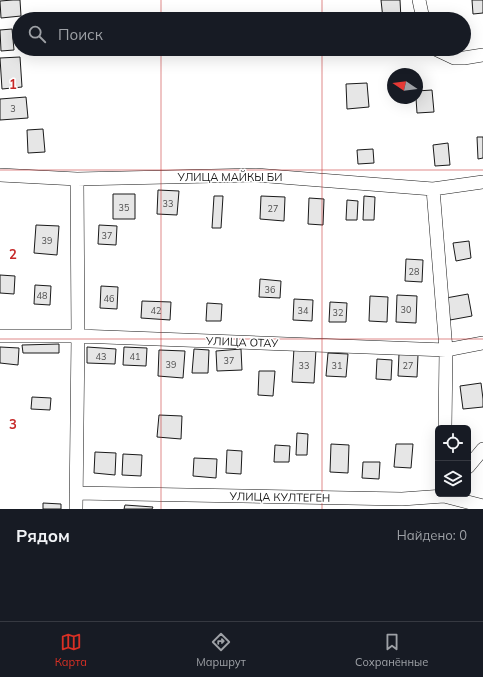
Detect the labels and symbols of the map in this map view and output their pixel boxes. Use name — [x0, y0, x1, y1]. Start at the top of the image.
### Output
north arrow — [387, 68, 423, 104]
text: 1 — [9, 76, 17, 92]
house number: 3 — [10, 103, 16, 114]
street label: УЛИЦА МАЙКЫ БИ — [177, 170, 282, 184]
house number: 33 — [163, 198, 173, 209]
house number: 35 — [119, 202, 130, 213]
house number: 27 — [268, 203, 278, 214]
house number: 37 — [102, 230, 112, 241]
house number: 39 — [42, 235, 52, 246]
text: 2 — [9, 246, 17, 262]
house number: 28 — [409, 266, 419, 277]
house number: 36 — [265, 284, 275, 295]
house number: 48 — [37, 290, 47, 301]
house number: 46 — [104, 293, 114, 304]
house number: 30 — [401, 304, 411, 315]
house number: 42 — [151, 305, 161, 316]
house number: 34 — [298, 305, 309, 316]
house number: 32 — [333, 307, 343, 318]
street label: УЛИЦА ОТАУ — [205, 334, 279, 350]
house number: 43 — [96, 351, 106, 362]
house number: 41 — [130, 351, 140, 362]
house number: 37 — [224, 355, 234, 366]
house number: 39 — [166, 359, 176, 370]
house number: 33 — [299, 360, 309, 371]
house number: 31 — [332, 360, 342, 371]
house number: 27 — [403, 360, 413, 371]
text: 3 — [9, 416, 17, 432]
street label: УЛИЦА КУЛТЕГЕН — [229, 489, 330, 505]

